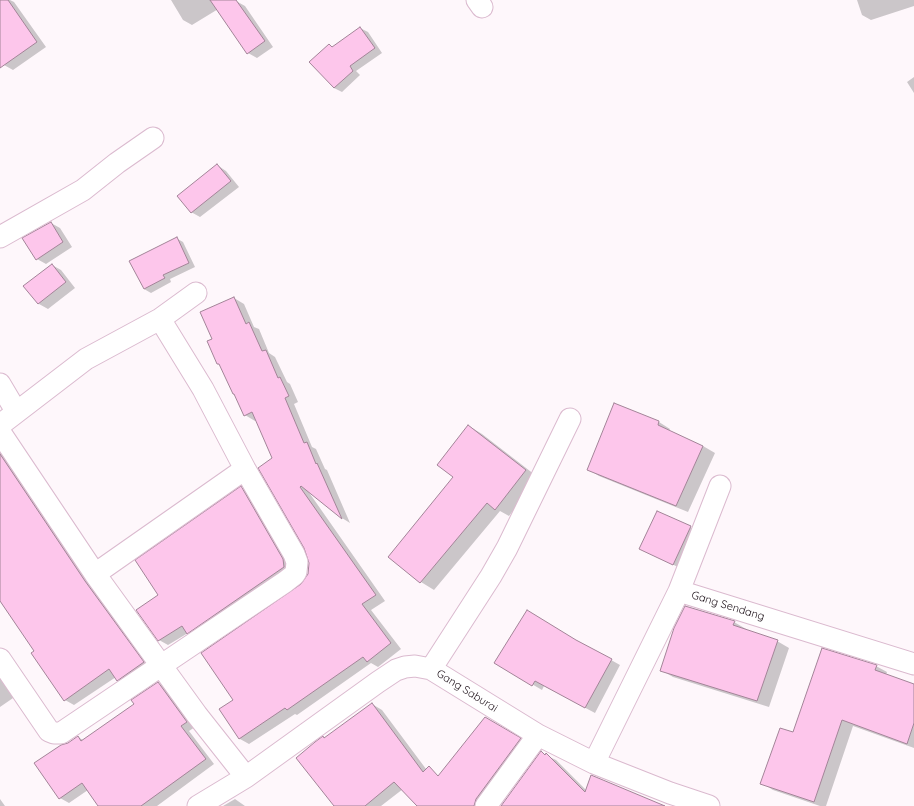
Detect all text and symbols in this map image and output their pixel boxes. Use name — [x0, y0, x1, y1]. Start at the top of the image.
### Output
street label: Gang Sendang — [690, 589, 766, 623]
street label: Gang Saburai — [434, 667, 500, 715]

